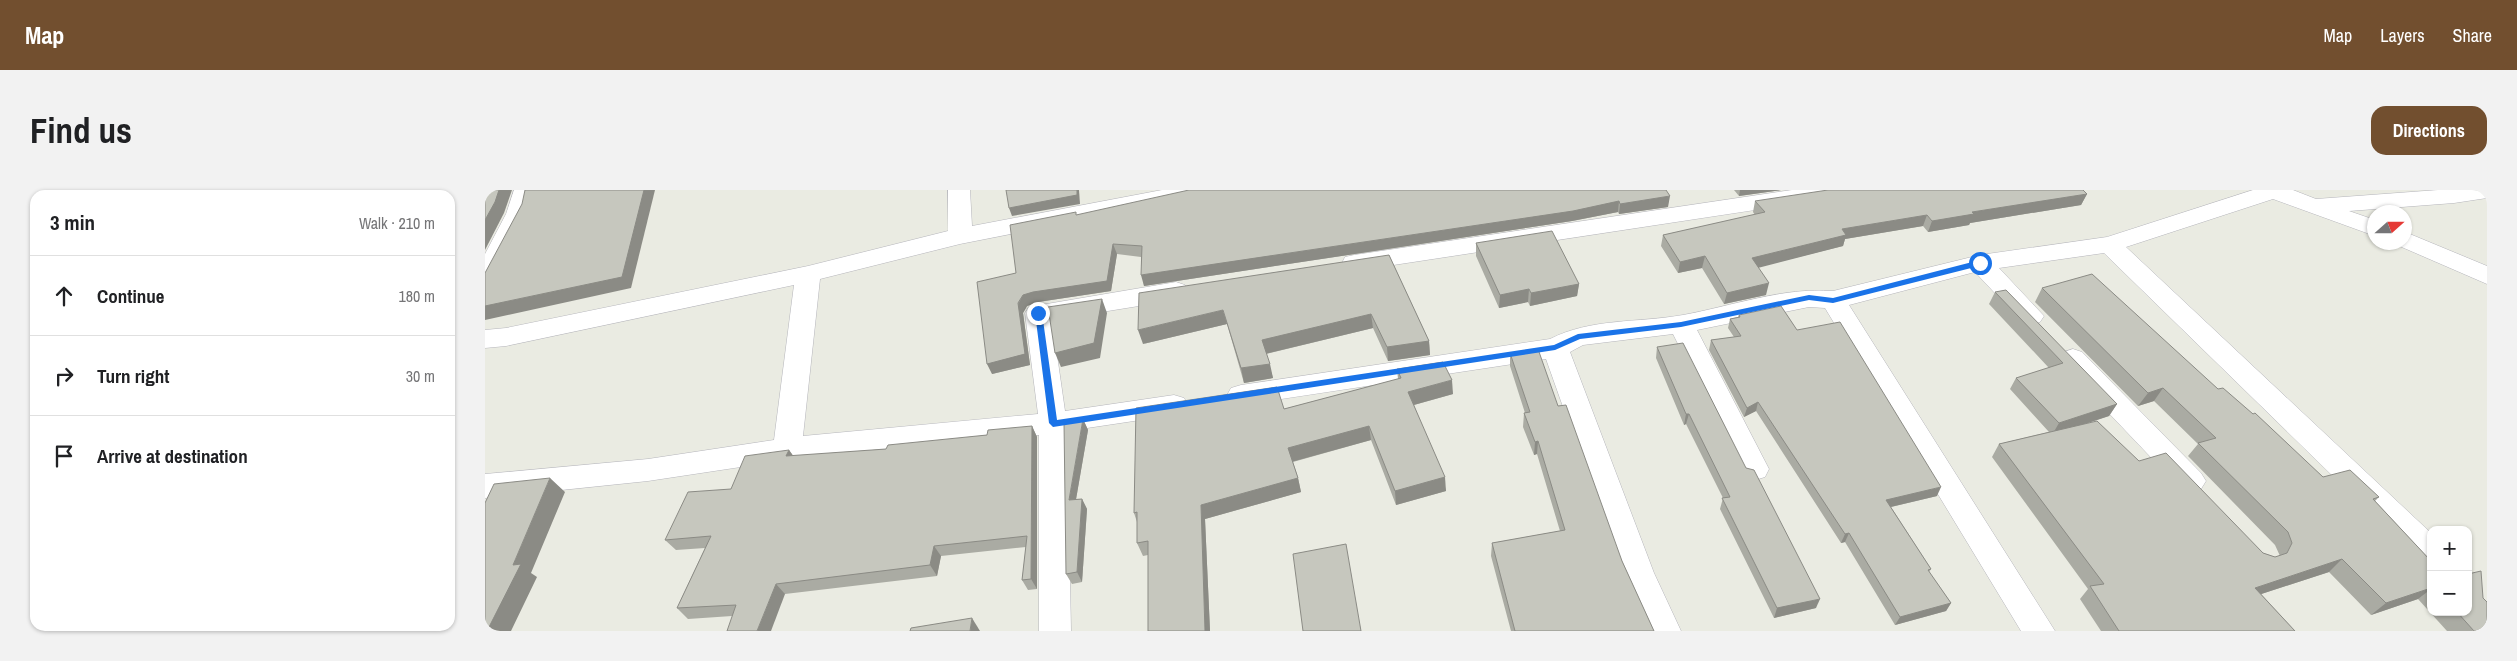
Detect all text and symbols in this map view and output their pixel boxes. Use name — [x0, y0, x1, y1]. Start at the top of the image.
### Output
text: Map — [25, 19, 64, 51]
text: Map — [2324, 23, 2352, 48]
text: Layers — [2380, 23, 2425, 48]
text: Share — [2453, 23, 2492, 48]
button: Directions — [2371, 106, 2487, 155]
text: Find us — [30, 107, 132, 154]
north arrow — [2367, 205, 2412, 250]
text: 3 min — [50, 208, 95, 237]
text: Walk · 210 m — [359, 212, 435, 234]
route start — [1969, 252, 1992, 275]
icon: ahead — [50, 282, 78, 310]
text: Continue — [97, 283, 165, 309]
text: 180 m — [399, 285, 435, 307]
route end — [1027, 302, 1050, 325]
icon: right — [50, 362, 78, 390]
text: Turn right — [97, 363, 169, 389]
text: 30 m — [406, 365, 435, 387]
icon: arrive — [50, 442, 78, 470]
text: Arrive at destination — [97, 443, 248, 469]
map controls — [2427, 526, 2472, 616]
button: + — [2427, 526, 2472, 571]
button: − — [2427, 571, 2472, 616]

